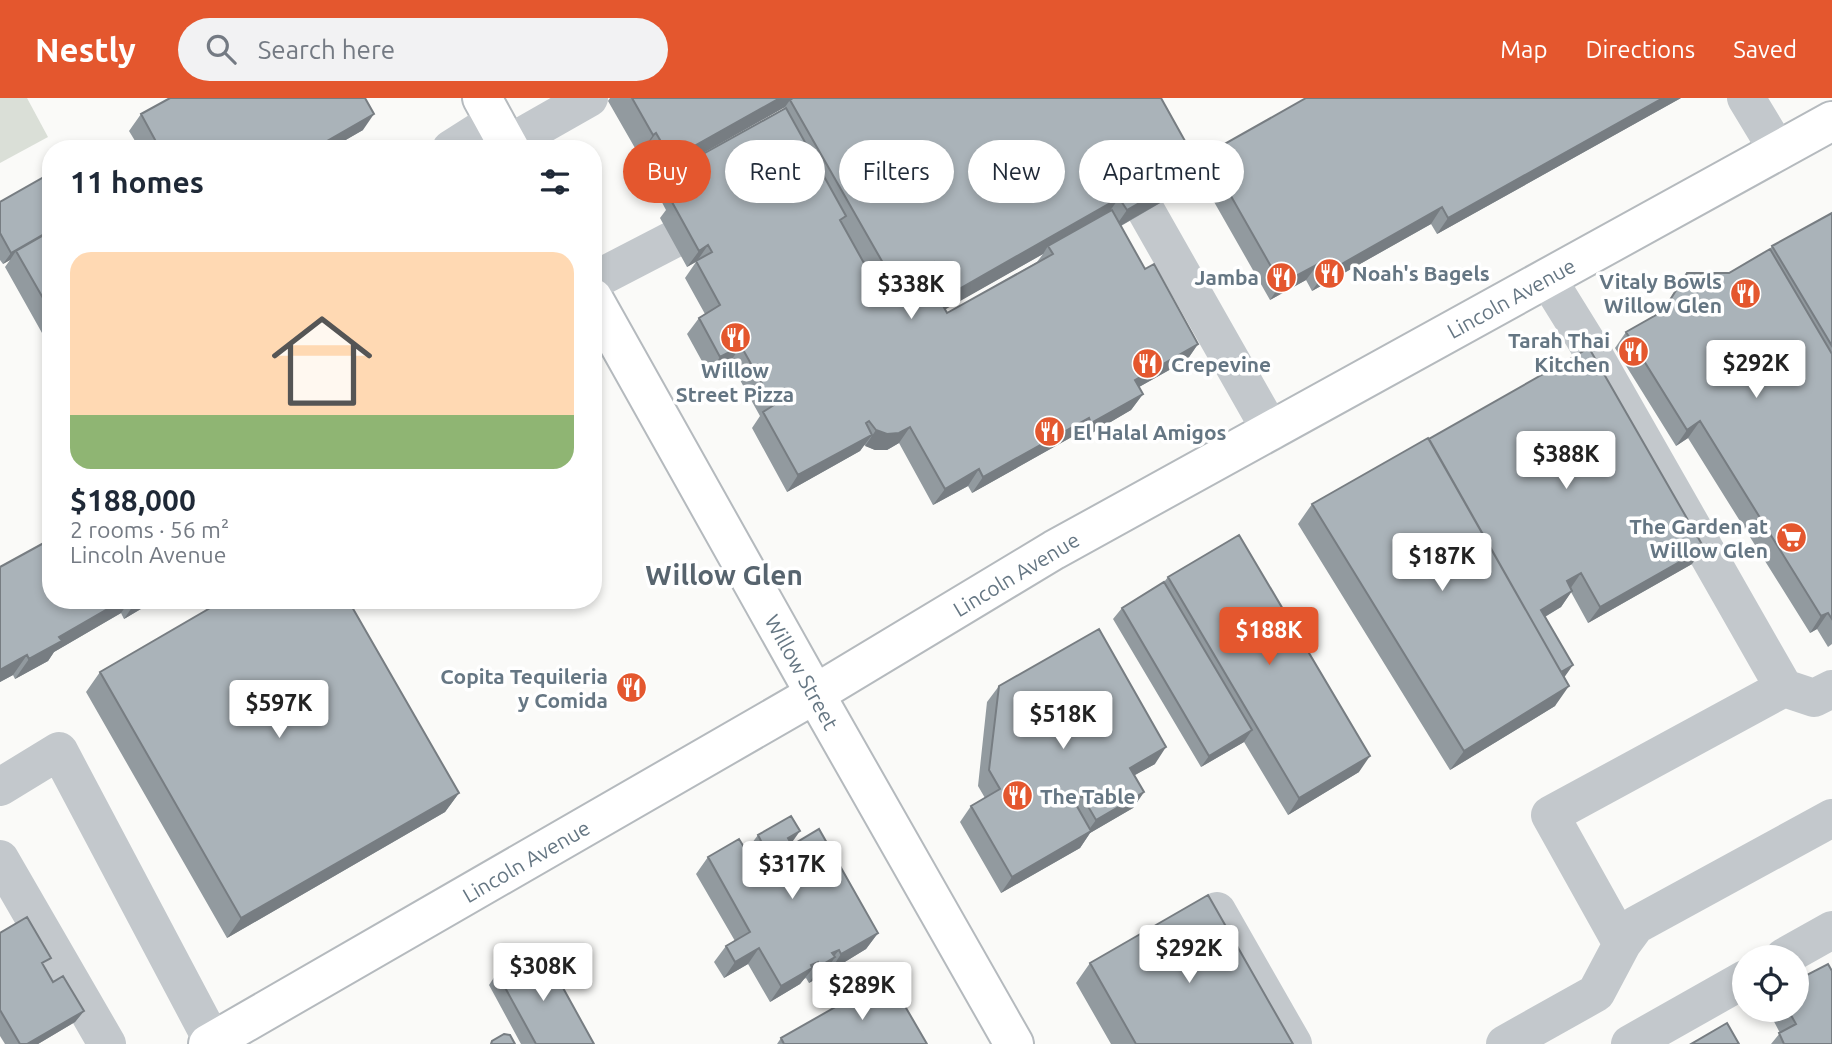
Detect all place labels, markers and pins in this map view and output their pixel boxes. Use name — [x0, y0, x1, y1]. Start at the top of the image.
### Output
restaurant icon: Noah's Bagels — [1312, 256, 1346, 290]
restaurant icon: Jamba — [1265, 260, 1299, 294]
place label: Noah's Bagels — [1352, 261, 1490, 285]
pin: $338K — [862, 262, 960, 321]
place label: Jamba — [1195, 265, 1259, 289]
place label: Vitaly Bowls Willow Glen — [1599, 269, 1722, 317]
restaurant icon: Vitaly Bowls Willow Glen — [1728, 276, 1762, 310]
restaurant icon: Willow Street Pizza — [718, 321, 752, 355]
place label: Tarah Thai Kitchen — [1508, 328, 1610, 376]
restaurant icon: Tarah Thai Kitchen — [1616, 335, 1650, 369]
pin: $292K — [1707, 341, 1805, 400]
restaurant icon: Crepevine — [1131, 347, 1165, 381]
place label: Crepevine — [1171, 352, 1271, 376]
place label: Willow Street Pizza — [676, 358, 794, 406]
restaurant icon: El Halal Amigos — [1033, 415, 1067, 449]
place label: El Halal Amigos — [1073, 420, 1227, 444]
pin: $388K — [1517, 432, 1615, 491]
place label: The Garden at Willow Glen — [1629, 514, 1768, 562]
supermarket icon: The Garden at Willow Glen — [1774, 521, 1808, 555]
pin: $187K — [1393, 533, 1491, 593]
pin: $188K — [1220, 608, 1318, 667]
place label: Copita Tequileria y Comida — [440, 664, 608, 712]
restaurant icon: Copita Tequileria y Comida — [614, 671, 648, 705]
pin: $597K — [230, 680, 328, 740]
pin: $518K — [1014, 692, 1112, 751]
restaurant icon: The Table — [1000, 779, 1034, 813]
place label: The Table — [1040, 784, 1136, 808]
pin: $317K — [743, 842, 841, 901]
pin: $292K — [1140, 926, 1238, 985]
pin: $308K — [494, 944, 592, 1003]
pin: $289K — [813, 962, 911, 1022]

